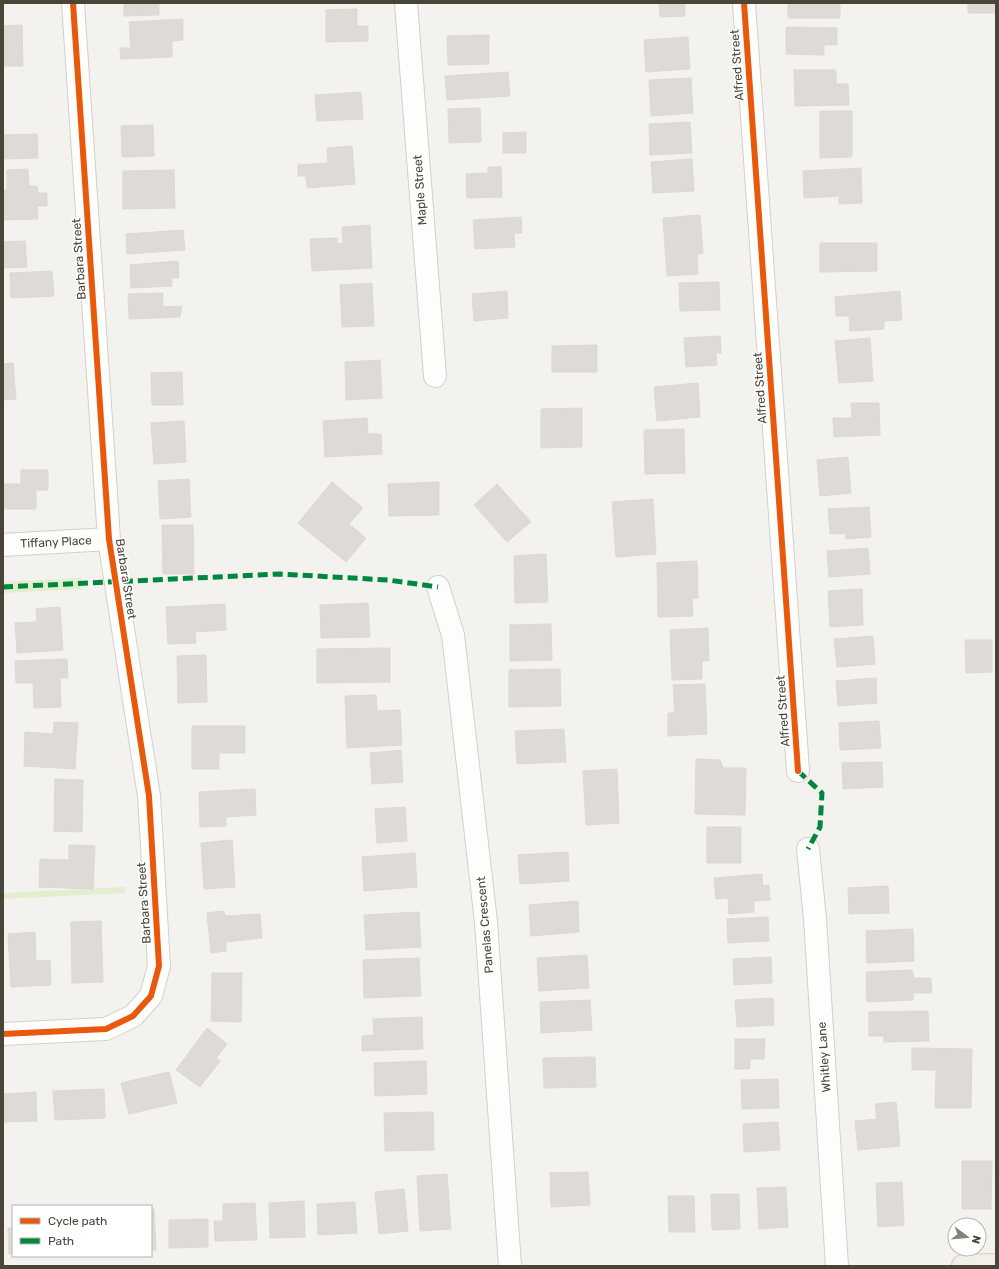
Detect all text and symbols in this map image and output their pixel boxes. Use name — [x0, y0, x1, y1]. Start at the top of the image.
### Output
street label: Alfred Street — [728, 29, 746, 101]
street label: Maple Street — [411, 154, 429, 226]
street label: Barbara Street — [69, 217, 89, 300]
street label: Alfred Street — [751, 352, 769, 424]
street label: Tiffany Place — [20, 533, 92, 551]
street label: Barbara Street — [113, 538, 139, 621]
street label: Alfred Street — [774, 675, 792, 747]
street label: Barbara Street — [134, 861, 154, 944]
street label: Panelas Crescent — [474, 876, 496, 974]
street label: Whitley Lane — [815, 1021, 833, 1093]
legend — [12, 1205, 152, 1257]
text: Cycle path — [48, 1214, 107, 1228]
north arrow — [947, 1217, 987, 1257]
text: Path — [48, 1234, 74, 1248]
text: N — [969, 1234, 983, 1245]

